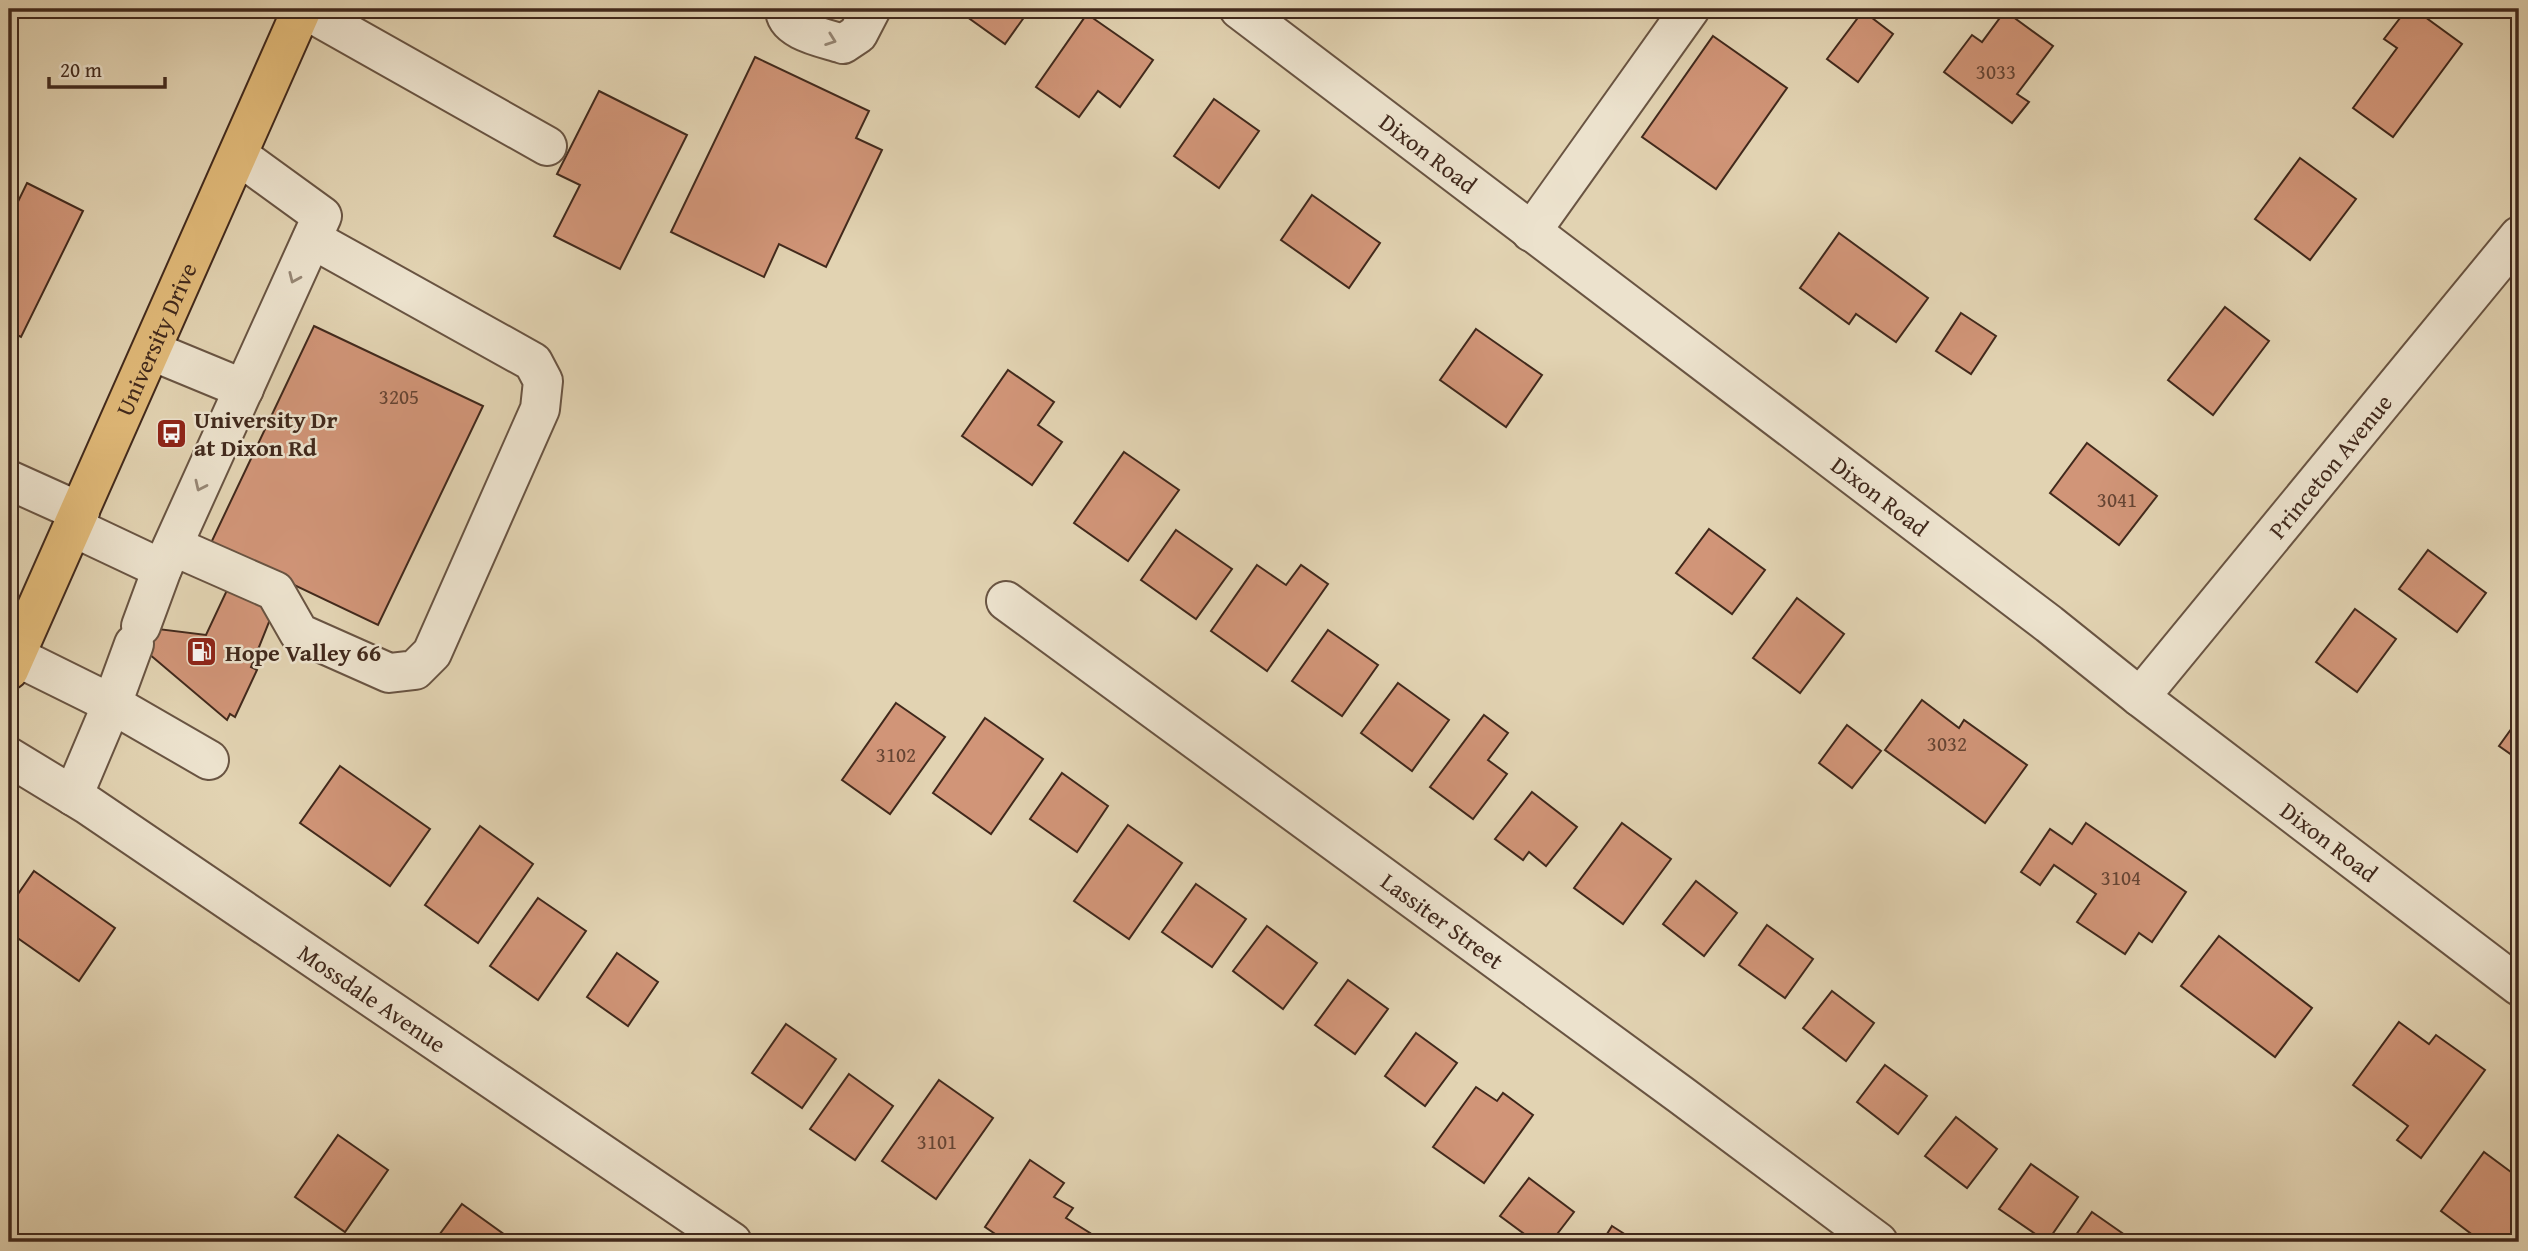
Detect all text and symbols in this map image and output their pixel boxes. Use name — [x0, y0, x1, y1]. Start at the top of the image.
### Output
one-way arrow — [824, 32, 836, 46]
scale bar — [49, 46, 164, 90]
text: 20 m — [60, 54, 102, 85]
house number: 3033 — [1976, 56, 2016, 87]
street label: Dixon Road — [1372, 104, 1485, 202]
street label: University Drive — [106, 257, 205, 421]
one-way arrow — [288, 271, 302, 283]
house number: 3205 — [379, 381, 419, 412]
street label: Princeton Avenue — [2260, 386, 2400, 546]
place label: University Dr at Dixon Rd — [194, 402, 337, 465]
bus stop icon: University Dr at Dixon Rd — [154, 416, 188, 450]
street label: Dixon Road — [1824, 447, 1936, 544]
one-way arrow — [194, 478, 208, 491]
house number: 3041 — [2097, 484, 2137, 515]
fuel station icon: Hope Valley 66 — [185, 635, 219, 669]
place label: Hope Valley 66 — [225, 635, 381, 670]
house number: 3032 — [1927, 728, 1967, 759]
house number: 3102 — [876, 739, 916, 770]
street label: Dixon Road — [2273, 793, 2386, 890]
house number: 3104 — [2101, 862, 2141, 893]
street label: Lassiter Street — [1374, 864, 1512, 978]
street label: Mossdale Avenue — [291, 935, 453, 1061]
house number: 3101 — [917, 1126, 957, 1157]

